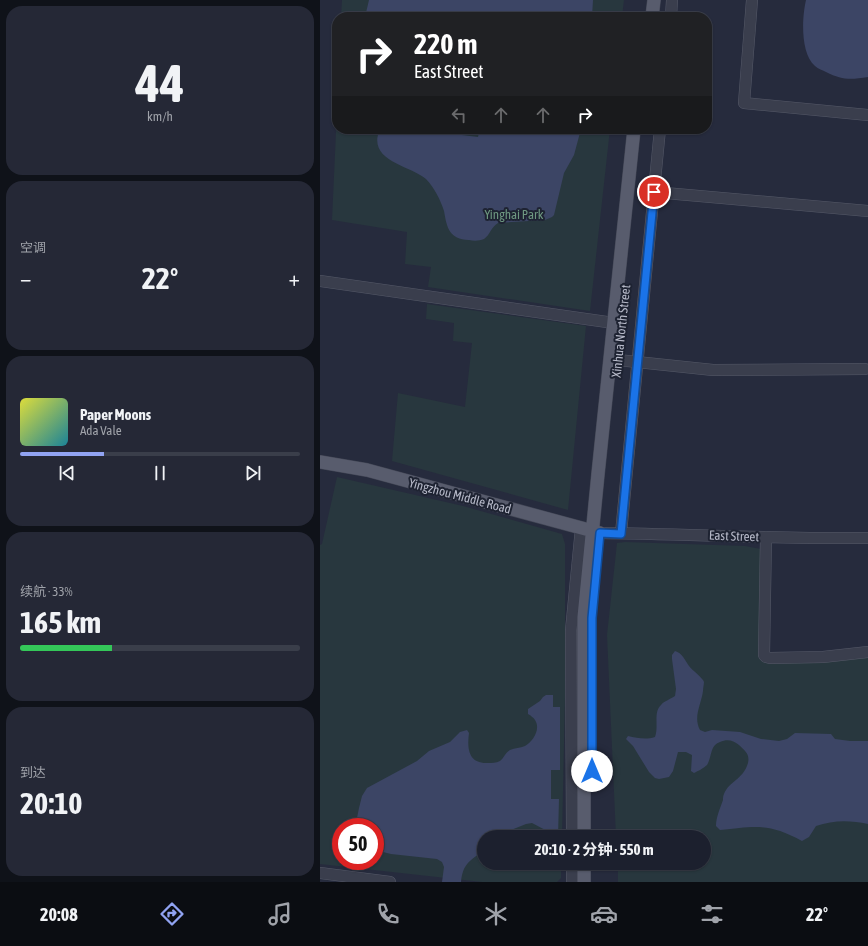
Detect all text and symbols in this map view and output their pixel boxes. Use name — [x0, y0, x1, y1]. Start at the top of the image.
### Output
icon: right — [348, 28, 400, 80]
text: 220 m — [414, 28, 477, 60]
text: 44 — [136, 53, 184, 113]
text: East Street — [414, 61, 484, 82]
icon: left — [448, 104, 470, 126]
icon: ahead — [490, 104, 512, 126]
icon: ahead — [532, 104, 554, 126]
icon: right — [574, 104, 596, 126]
text: km/h — [147, 109, 173, 124]
pin — [637, 175, 671, 209]
icon: arrive — [643, 181, 665, 203]
park label: Yinghai Park — [484, 207, 544, 222]
text: 空调 — [20, 240, 46, 255]
text: 22° — [142, 261, 178, 295]
text: − — [20, 265, 31, 291]
text: + — [289, 265, 300, 291]
street label: Xinhua North Street — [609, 284, 633, 378]
text: Paper Moons — [80, 406, 151, 423]
text: Ada Vale — [80, 423, 122, 438]
icon: previous — [56, 462, 78, 484]
icon: pause — [149, 462, 171, 484]
icon: next — [242, 462, 264, 484]
street label: Yingzhou Middle Road — [407, 475, 513, 517]
street label: East Street — [709, 528, 760, 544]
text: 续航 · 33% — [20, 584, 73, 599]
text: 165 km — [20, 605, 101, 639]
position arrow — [571, 750, 613, 792]
text: 到达 — [20, 765, 46, 780]
text: 20:10 — [20, 786, 82, 820]
speed limit sign: 50 — [332, 818, 384, 870]
text: 20:10 · 2 分钟 · 550 m — [535, 841, 653, 858]
icon: directions — [158, 900, 186, 928]
icon: music — [266, 900, 294, 928]
icon: phone — [374, 900, 402, 928]
icon: climate — [482, 900, 510, 928]
icon: car — [590, 900, 618, 928]
icon: filters — [698, 900, 726, 928]
text: 20:08 — [40, 904, 78, 925]
text: 22° — [806, 904, 828, 925]

